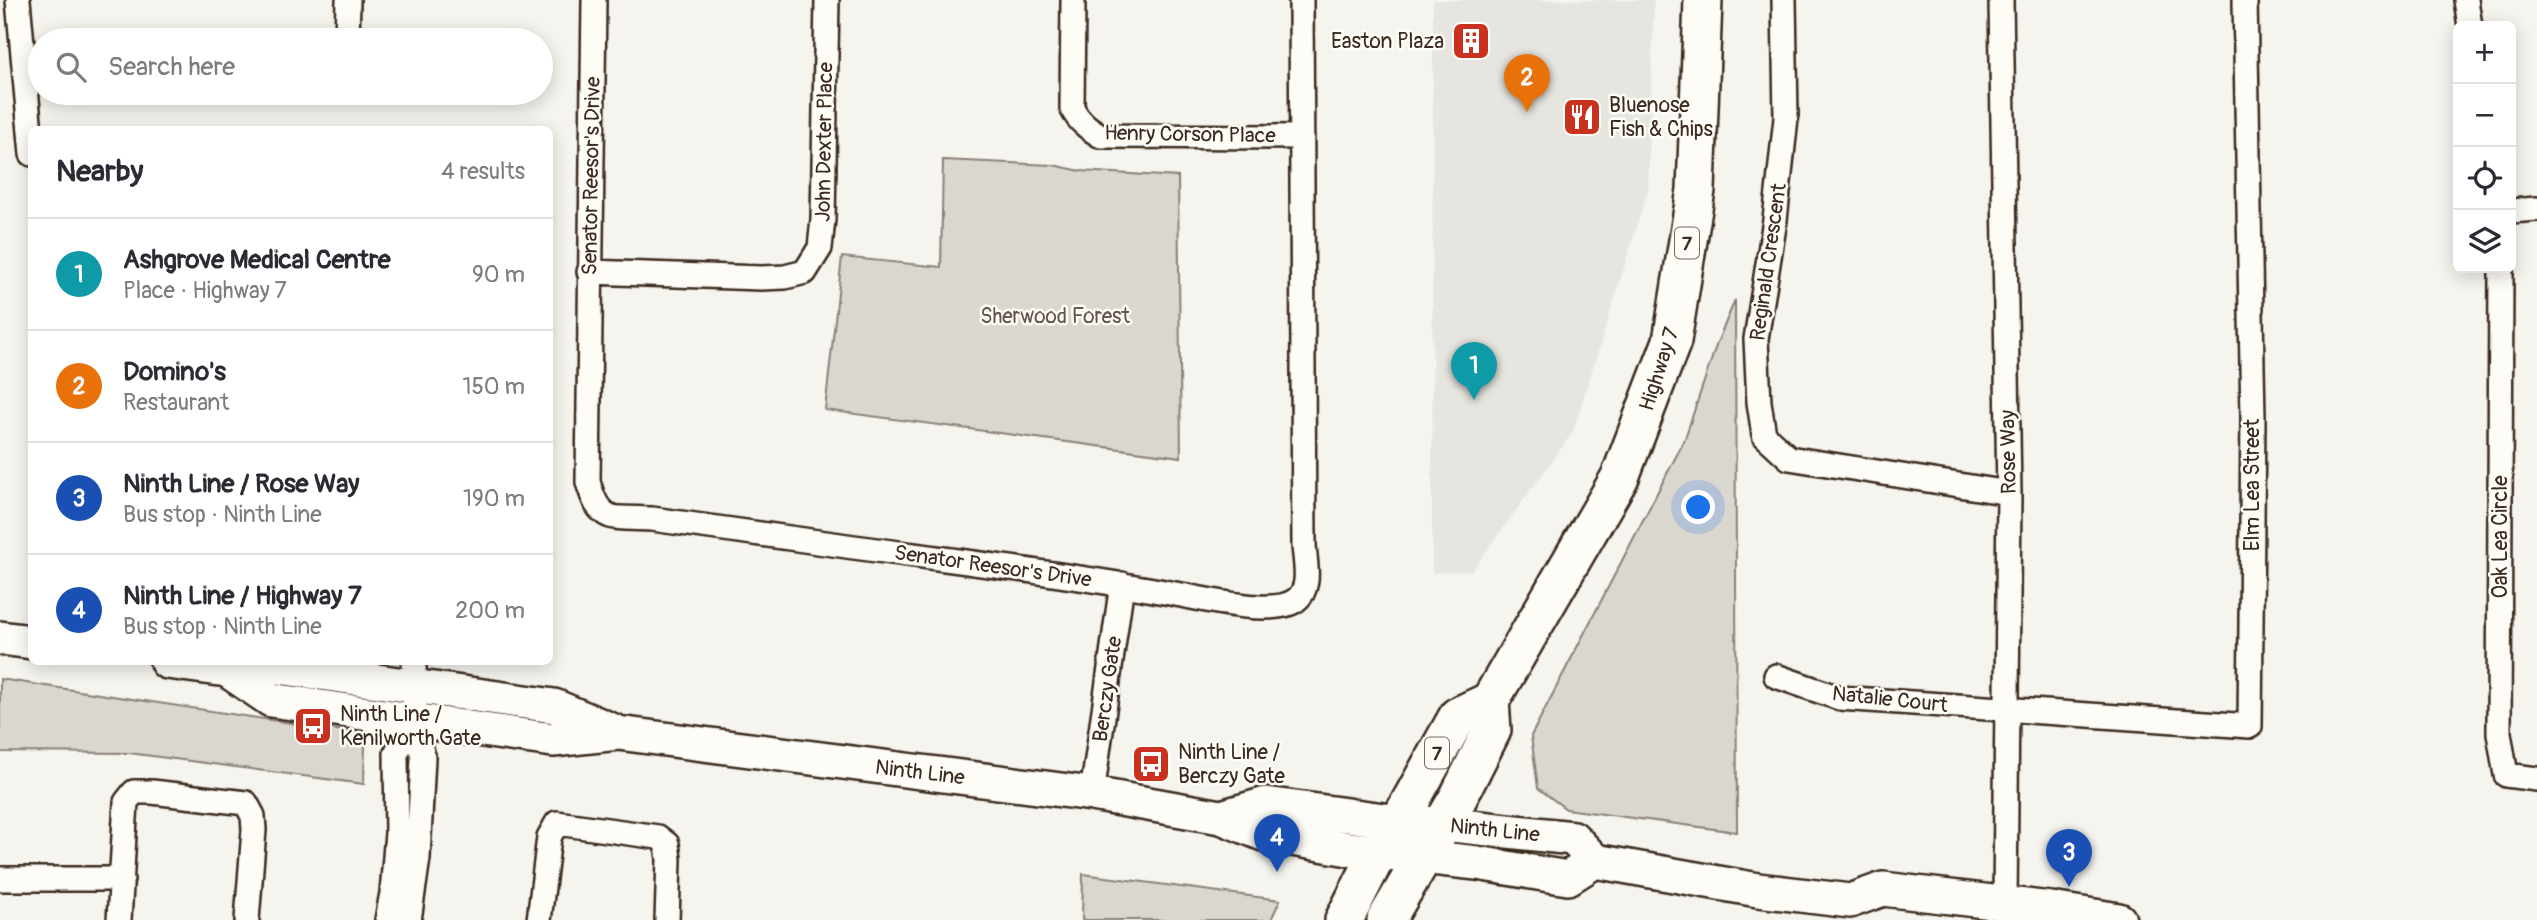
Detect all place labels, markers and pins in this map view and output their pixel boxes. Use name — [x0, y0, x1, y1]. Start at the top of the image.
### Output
building icon: Easton Plaza — [1450, 20, 1492, 62]
place label: Easton Plaza — [1331, 28, 1444, 55]
pin: 2 — [1504, 54, 1550, 112]
place label: Bluenose Fish & Chips — [1609, 92, 1714, 143]
restaurant icon: Bluenose Fish & Chips — [1561, 96, 1603, 138]
pin: 1 — [1451, 342, 1497, 400]
place label: Ninth Line / Kenilworth Gate — [340, 701, 482, 752]
bus stop icon: Ninth Line / Kenilworth Gate — [292, 705, 334, 747]
place label: Ninth Line / Berczy Gate — [1178, 739, 1285, 790]
bus stop icon: Ninth Line / Berczy Gate — [1130, 743, 1172, 785]
pin: 4 — [1254, 814, 1300, 872]
pin: 3 — [2046, 829, 2092, 887]

